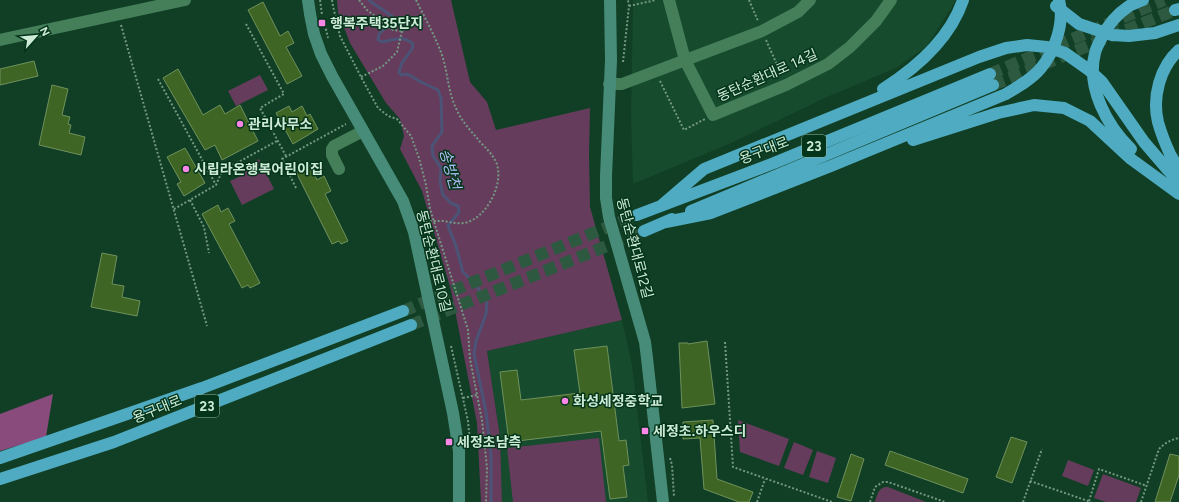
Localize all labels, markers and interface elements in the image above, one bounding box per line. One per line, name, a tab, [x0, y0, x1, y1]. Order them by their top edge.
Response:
place label: 행복주택35단지	[330, 15, 423, 32]
north arrow	[16, 16, 56, 56]
marker: 행복주택35단지	[317, 18, 327, 28]
text: N	[37, 25, 52, 38]
street label: 동탄순환대로 14길	[714, 46, 820, 105]
place label: 관리사무소	[248, 116, 313, 133]
marker: 관리사무소	[235, 119, 245, 129]
street label: 용구대로	[737, 133, 791, 168]
road number: 23	[802, 135, 826, 157]
water label: 송방천	[436, 147, 465, 193]
place label: 시립라온행복어린이집	[194, 161, 323, 178]
marker: 시립라온행복어린이집	[181, 164, 191, 174]
street label: 동탄순환대로12길	[613, 196, 656, 300]
street label: 동탄순환대로10길	[413, 208, 454, 314]
street label: 용구대로	[130, 392, 184, 427]
place label: 화성세정중학교	[573, 393, 663, 410]
road number: 23	[195, 395, 219, 417]
marker: 화성세정중학교	[560, 396, 570, 406]
place label: 세정초.하우스디	[653, 423, 747, 440]
marker: 세정초.하우스디	[640, 426, 650, 436]
place label: 세정초남측	[457, 434, 522, 451]
marker: 세정초남측	[444, 437, 454, 447]

